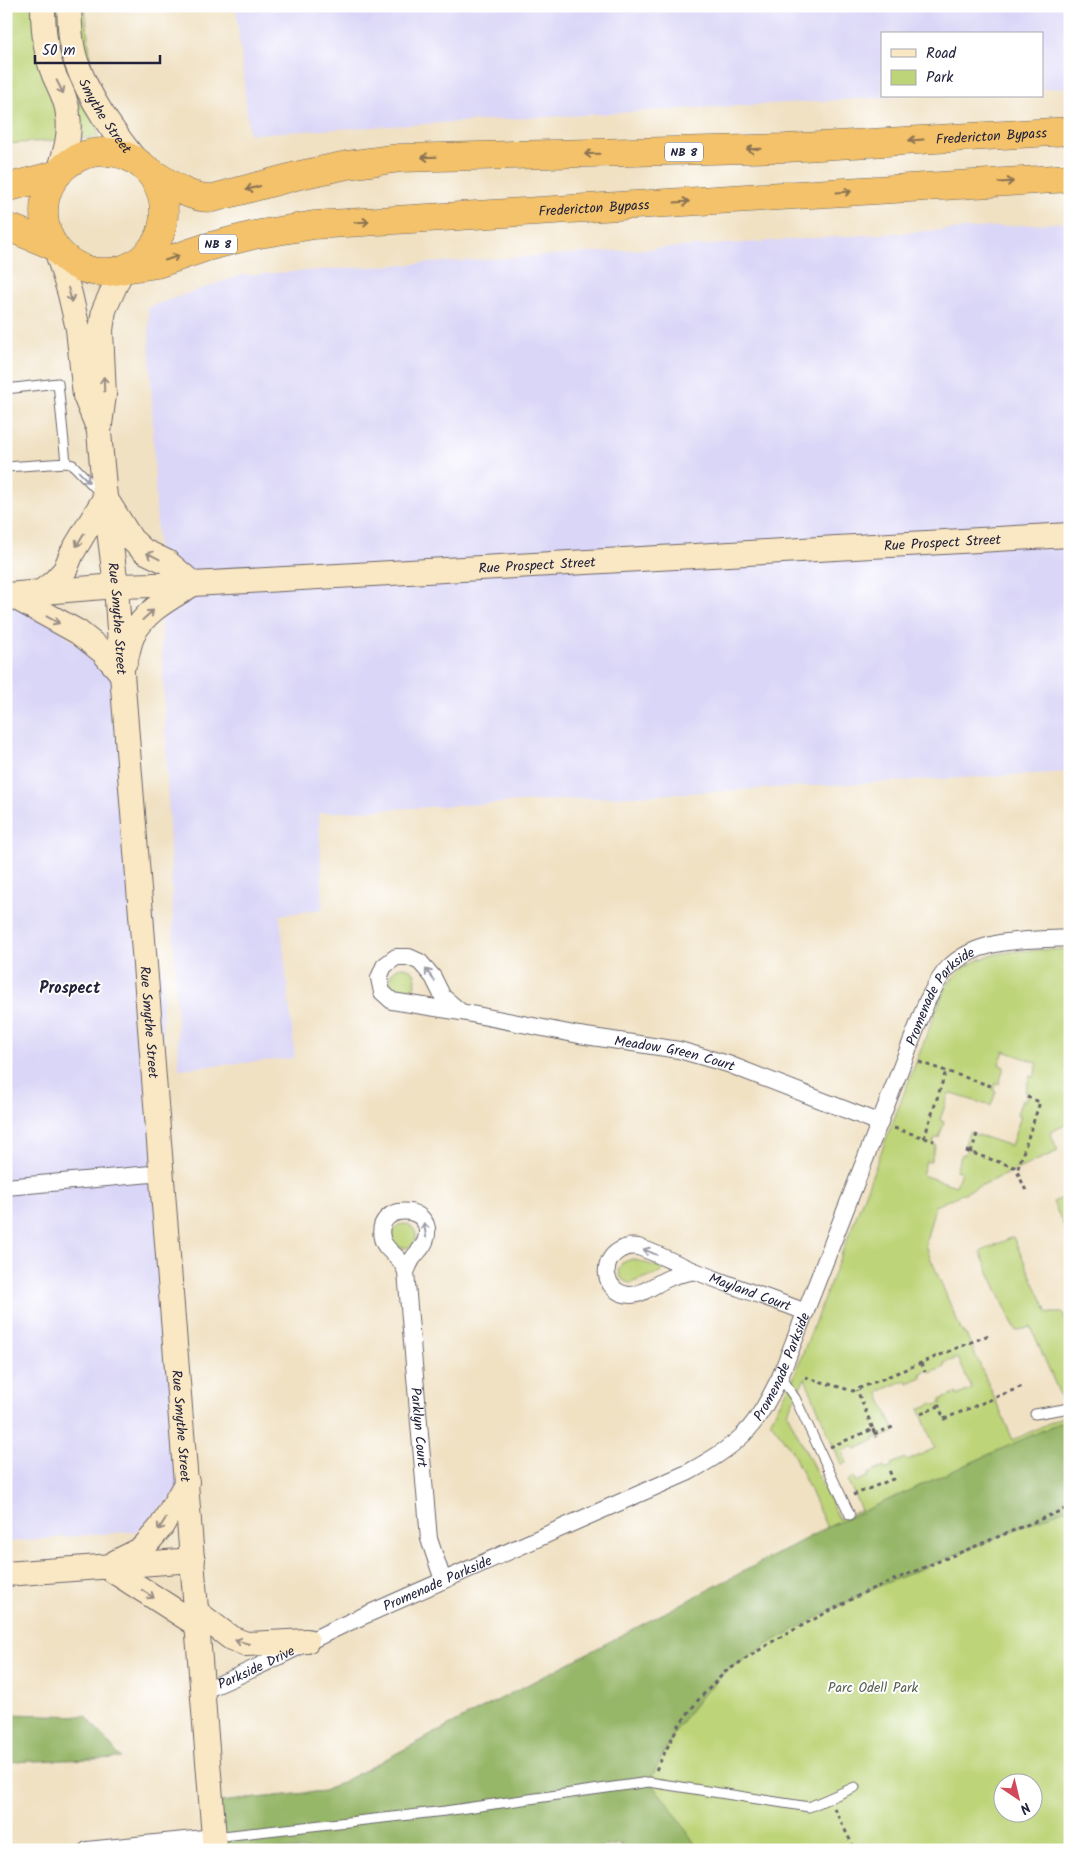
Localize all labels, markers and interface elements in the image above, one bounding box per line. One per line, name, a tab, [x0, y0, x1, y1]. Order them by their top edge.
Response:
scale bar	[35, 32, 160, 64]
legend	[881, 32, 1044, 98]
text: 50 m	[42, 39, 76, 63]
text: Road	[926, 42, 957, 66]
text: Park	[926, 66, 954, 90]
street label: Smythe Street	[72, 75, 137, 159]
one-way arrow	[56, 79, 65, 94]
street label: Fredericton Bypass	[935, 122, 1048, 151]
one-way arrow	[909, 136, 925, 145]
road number: NB 8	[665, 142, 703, 162]
one-way arrow	[746, 145, 762, 154]
one-way arrow	[584, 149, 600, 159]
one-way arrow	[421, 152, 437, 161]
one-way arrow	[998, 178, 1014, 187]
one-way arrow	[245, 183, 261, 193]
one-way arrow	[836, 188, 852, 197]
street label: Fredericton Bypass	[538, 194, 650, 223]
one-way arrow	[673, 198, 689, 207]
one-way arrow	[354, 218, 370, 227]
road number: NB 8	[199, 234, 237, 253]
one-way arrow	[164, 253, 180, 263]
one-way arrow	[66, 287, 76, 303]
one-way arrow	[99, 376, 108, 392]
one-way arrow	[78, 470, 90, 483]
street label: Rue Prospect Street	[883, 529, 1002, 557]
one-way arrow	[74, 532, 84, 546]
one-way arrow	[146, 550, 161, 560]
street label: Rue Prospect Street	[478, 551, 597, 580]
street label: Rue Smythe Street	[101, 561, 132, 676]
one-way arrow	[142, 609, 155, 621]
one-way arrow	[46, 615, 60, 625]
street label: Promenade Parkside	[901, 941, 979, 1049]
street label: Rue Smythe Street	[133, 965, 164, 1080]
one-way arrow	[425, 968, 435, 982]
district label: Prospect	[40, 976, 101, 1001]
street label: Meadow Green Court	[613, 1030, 738, 1078]
one-way arrow	[420, 1222, 430, 1238]
one-way arrow	[643, 1247, 658, 1257]
street label: Mayland Court	[705, 1268, 794, 1318]
street label: Promenade Parkside	[748, 1309, 816, 1426]
street label: Rue Smythe Street	[165, 1369, 196, 1484]
street label: Parklyn Court	[404, 1387, 433, 1469]
one-way arrow	[157, 1517, 167, 1531]
street label: Promenade Parkside	[380, 1550, 496, 1618]
one-way arrow	[141, 1588, 155, 1599]
one-way arrow	[234, 1636, 250, 1646]
street label: Parkside Drive	[214, 1640, 299, 1696]
park label: Parc Odell Park	[828, 1677, 919, 1699]
north arrow	[994, 1774, 1044, 1824]
text: N	[1015, 1796, 1035, 1819]

